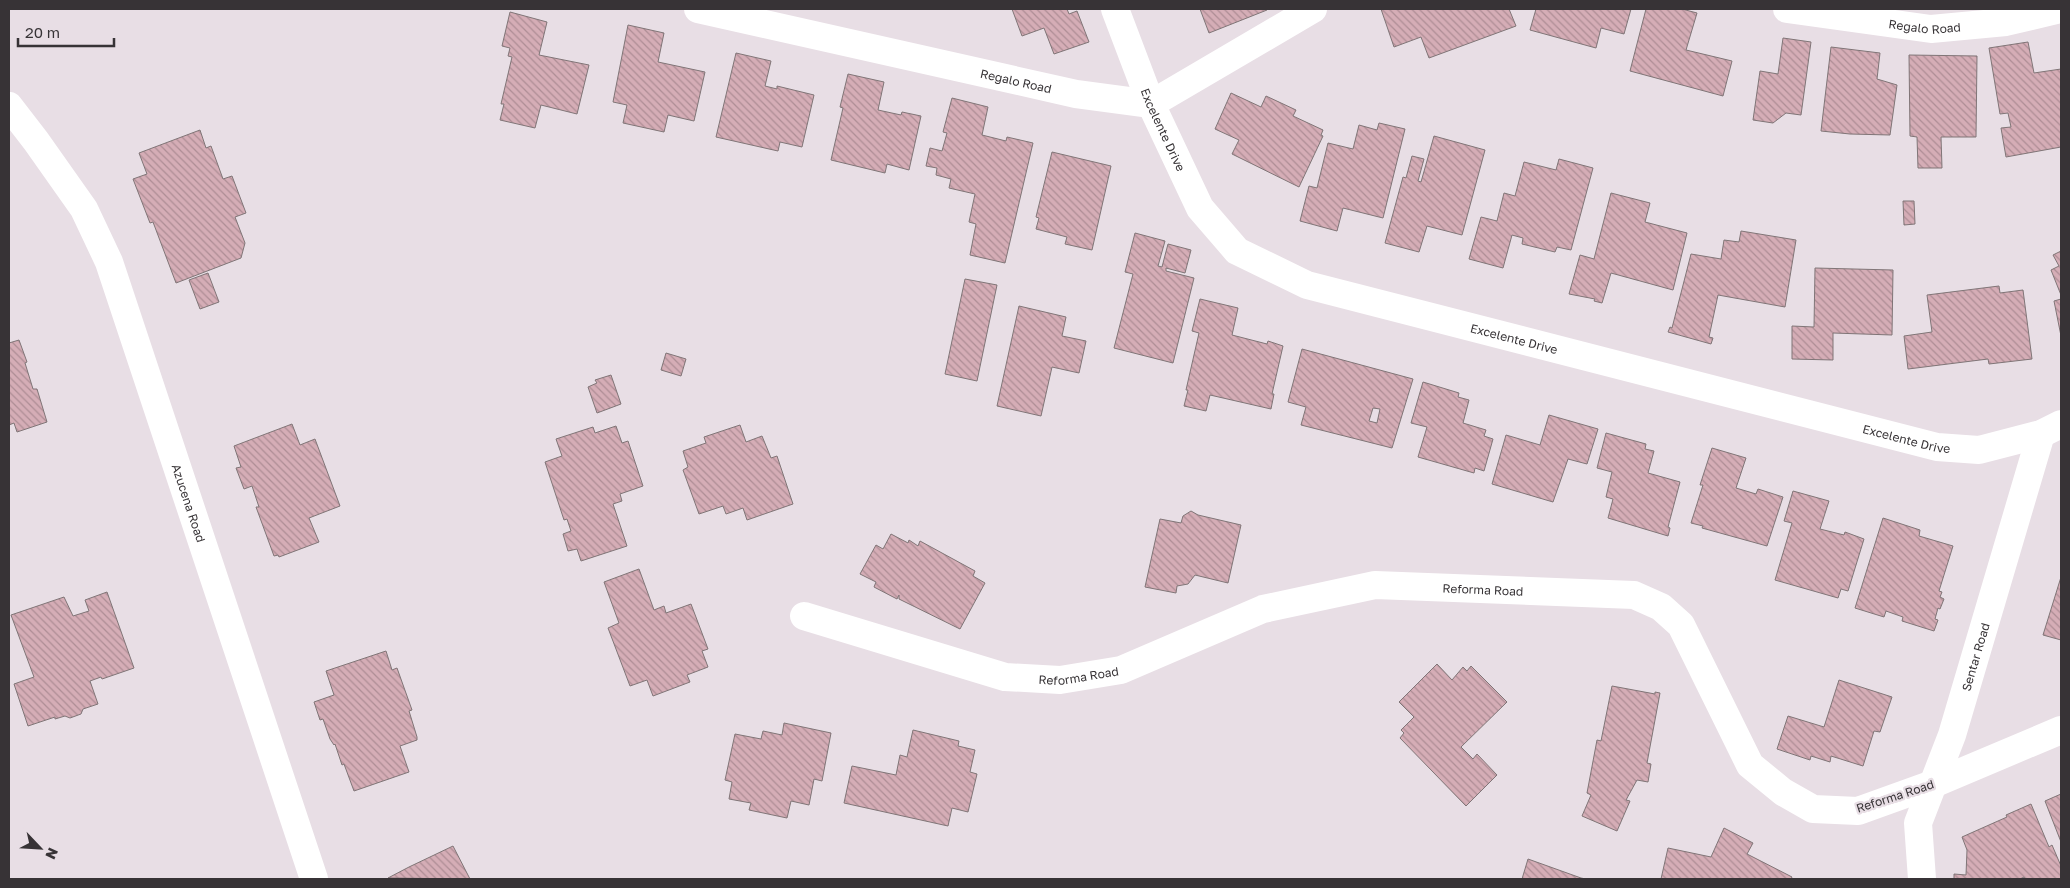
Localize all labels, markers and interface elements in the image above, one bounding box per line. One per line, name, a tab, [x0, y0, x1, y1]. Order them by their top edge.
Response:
scale bar	[18, 15, 114, 47]
street label: Regalo Road	[1888, 16, 1961, 36]
text: 20 m	[25, 23, 60, 41]
street label: Regalo Road	[979, 65, 1053, 96]
street label: Excelente Drive	[1138, 86, 1189, 174]
street label: Excelente Drive	[1469, 320, 1560, 357]
street label: Excelente Drive	[1861, 421, 1951, 455]
street label: Azucena Road	[169, 462, 209, 544]
street label: Reforma Road	[1442, 580, 1524, 598]
street label: Sentar Road	[1958, 621, 1992, 693]
street label: Reforma Road	[1038, 663, 1120, 688]
street label: Reforma Road	[1854, 776, 1936, 816]
north arrow	[15, 823, 65, 873]
text: N	[42, 845, 62, 862]

